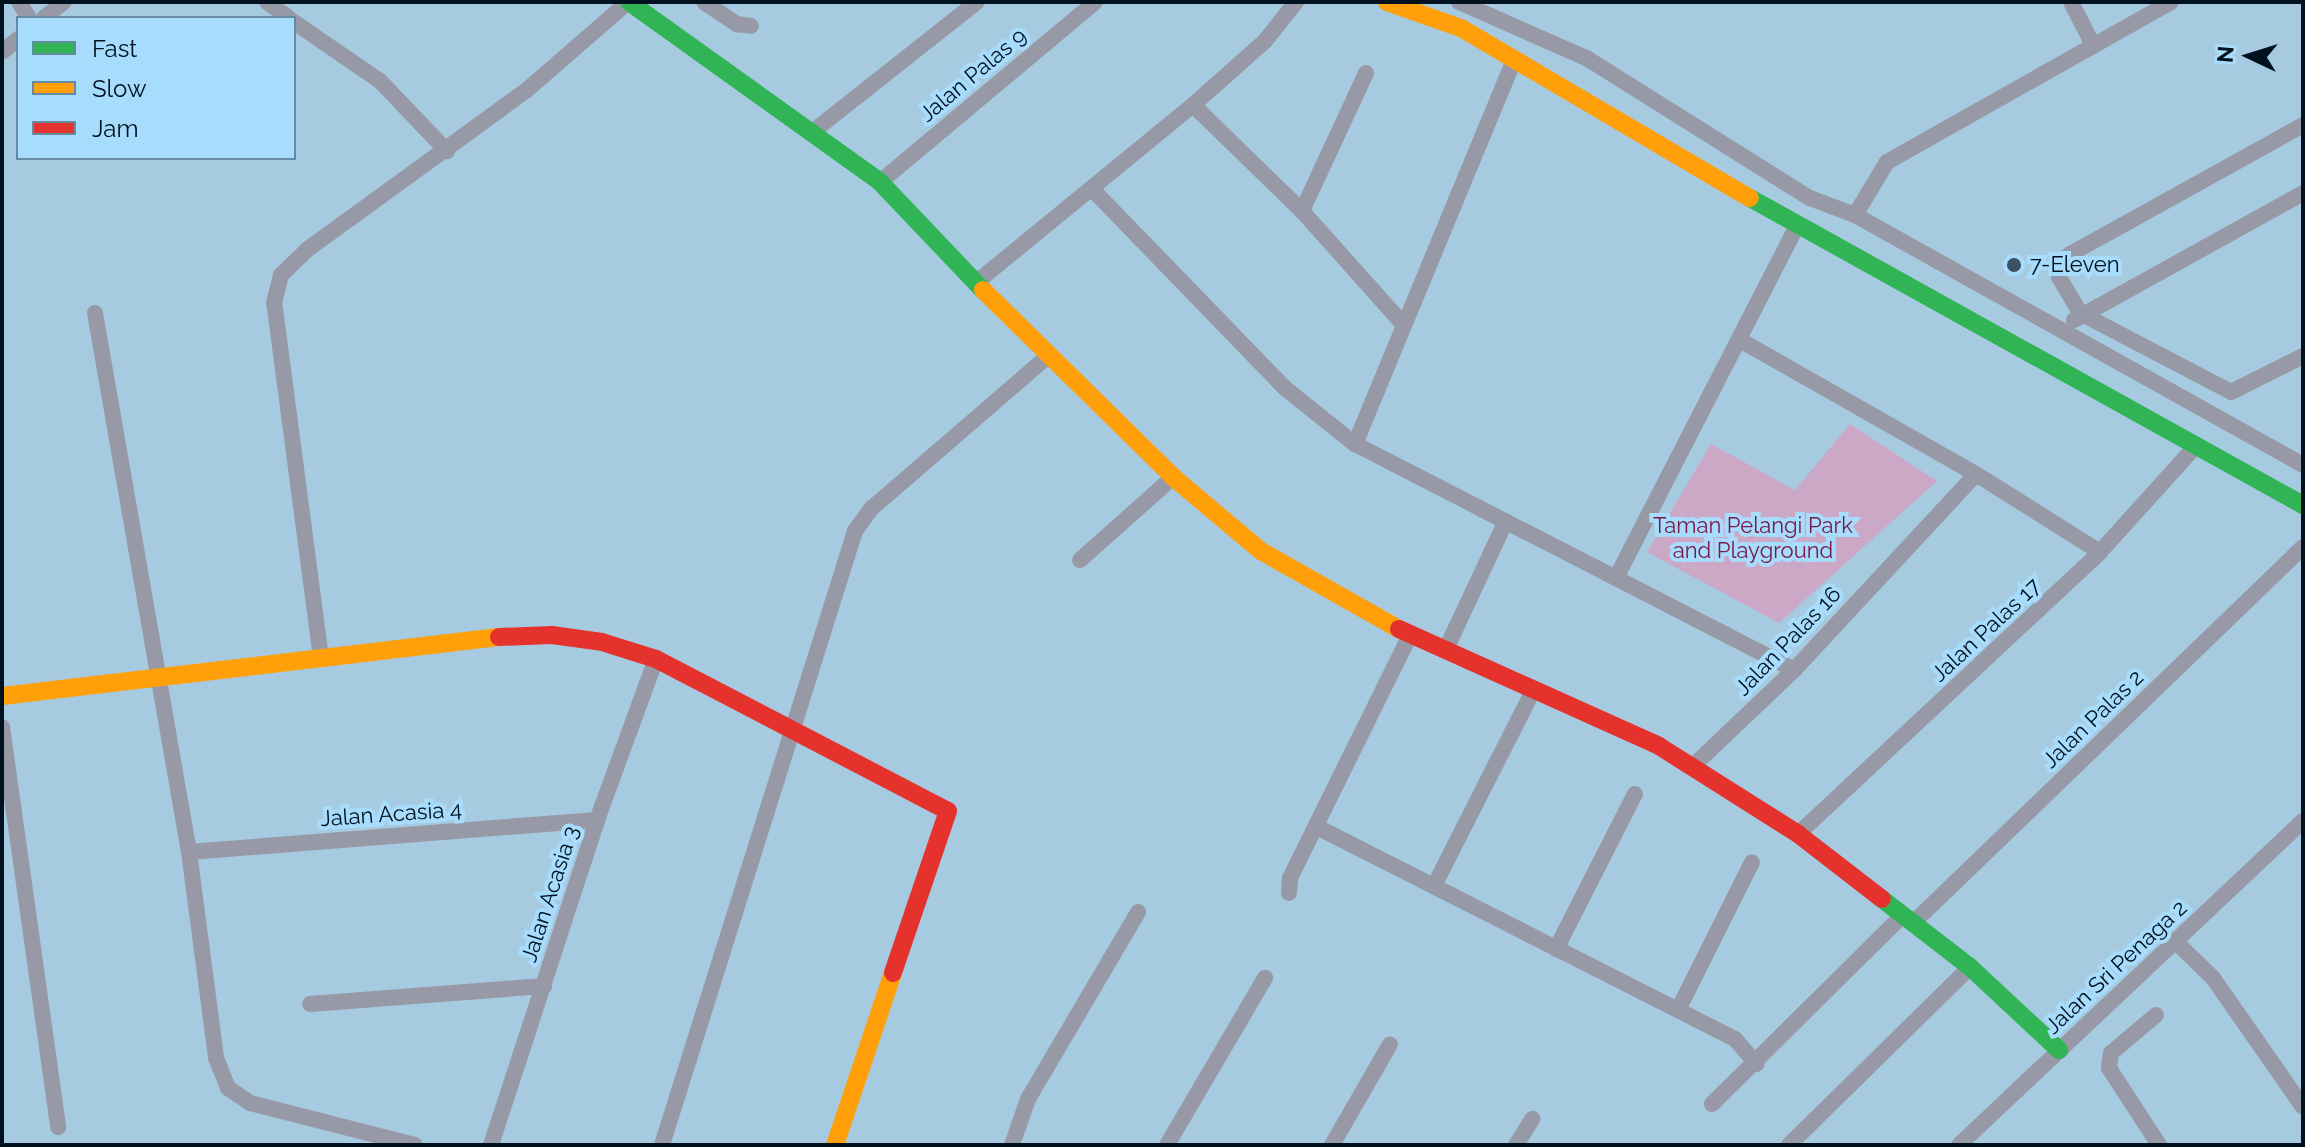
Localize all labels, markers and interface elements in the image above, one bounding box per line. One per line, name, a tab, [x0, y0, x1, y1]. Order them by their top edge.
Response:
legend	[16, 16, 296, 160]
north arrow	[2209, 16, 2289, 96]
street label: Jalan Palas 9	[914, 23, 1032, 127]
text: Fast	[92, 34, 137, 63]
text: N	[2212, 45, 2239, 64]
text: Slow	[92, 74, 146, 103]
text: Jam	[92, 114, 138, 143]
place label: 7-Eleven	[2030, 252, 2119, 278]
marker: 7-Eleven	[2005, 256, 2023, 274]
park label: Taman Pelangi Park and Playground	[1653, 512, 1853, 564]
street label: Jalan Palas 17	[1926, 573, 2046, 687]
street label: Jalan Palas 16	[1729, 581, 1847, 701]
street label: Jalan Palas 2	[2037, 664, 2149, 774]
street label: Jalan Acasia 4	[319, 796, 463, 832]
street label: Jalan Acasia 3	[515, 822, 585, 966]
street label: Jalan Sri Penaga 2	[2040, 895, 2192, 1039]

